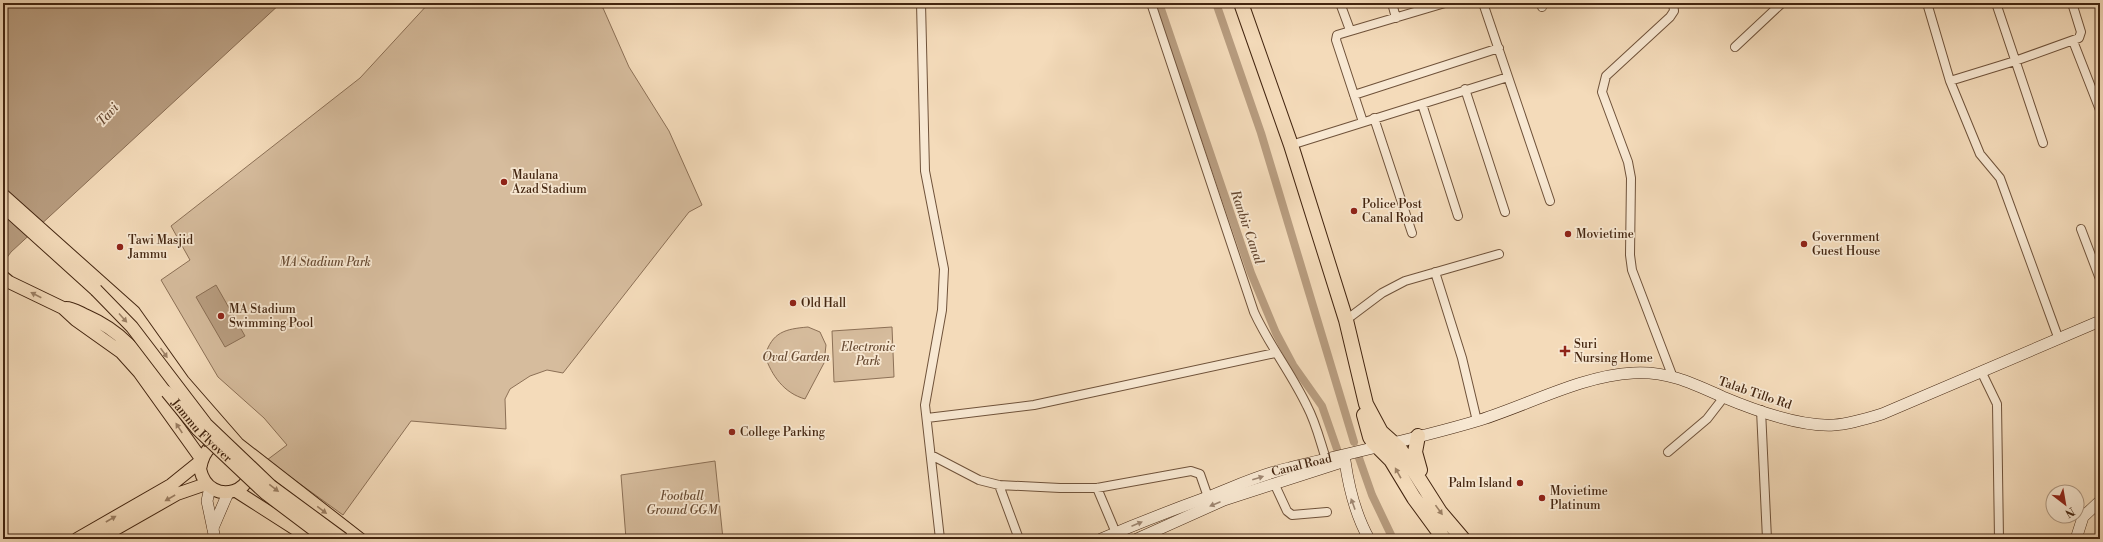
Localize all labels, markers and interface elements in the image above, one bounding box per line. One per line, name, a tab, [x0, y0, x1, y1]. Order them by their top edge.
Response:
water label: Tavi	[93, 99, 123, 129]
place label: Maulana Azad Stadium	[511, 168, 587, 197]
marker: Maulana Azad Stadium	[499, 177, 509, 187]
water label: Ranbir Canal	[1227, 187, 1267, 267]
place label: Police Post Canal Road	[1362, 197, 1424, 226]
marker: Police Post Canal Road	[1349, 206, 1359, 216]
place label: Movietime	[1576, 227, 1634, 242]
marker: Movietime	[1563, 229, 1573, 239]
place label: Government Guest House	[1812, 230, 1880, 259]
place label: Tawi Masjid Jammu	[127, 233, 193, 262]
marker: Government Guest House	[1799, 239, 1809, 249]
marker: Tawi Masjid Jammu	[115, 242, 125, 252]
park label: MA Stadium Park	[279, 255, 371, 270]
one-way arrow	[30, 291, 42, 298]
place label: Old Hall	[801, 296, 846, 311]
marker: Old Hall	[788, 298, 798, 308]
place label: MA Stadium Swimming Pool	[229, 302, 314, 331]
marker: MA Stadium Swimming Pool	[216, 311, 226, 321]
one-way arrow	[119, 312, 128, 323]
place label: Suri Nursing Home	[1574, 337, 1653, 366]
park label: Electronic Park	[840, 340, 895, 369]
marker: Suri Nursing Home	[1559, 345, 1571, 357]
one-way arrow	[160, 348, 168, 359]
park label: Oval Garden	[762, 350, 830, 365]
street label: Talab Tillo Rd	[1716, 374, 1794, 413]
street label: Jammu Flyover	[167, 395, 235, 466]
one-way arrow	[175, 423, 183, 433]
place label: College Parking	[740, 425, 826, 440]
marker: College Parking	[727, 427, 737, 437]
street label: Canal Road	[1270, 451, 1334, 480]
one-way arrow	[1395, 467, 1402, 479]
one-way arrow	[1253, 475, 1265, 481]
place label: Palm Island	[1448, 476, 1512, 491]
marker: Palm Island	[1515, 478, 1525, 488]
one-way arrow	[268, 484, 279, 492]
place label: Movietime Platinum	[1550, 484, 1608, 513]
north arrow	[2045, 484, 2085, 524]
park label: Football Ground GGM	[646, 489, 719, 518]
marker: Movietime Platinum	[1537, 493, 1547, 503]
one-way arrow	[164, 495, 176, 501]
one-way arrow	[1350, 497, 1356, 509]
one-way arrow	[1209, 501, 1220, 507]
text: N	[2062, 503, 2077, 520]
one-way arrow	[317, 505, 328, 514]
one-way arrow	[1435, 505, 1443, 516]
one-way arrow	[105, 516, 116, 523]
one-way arrow	[1131, 520, 1143, 526]

